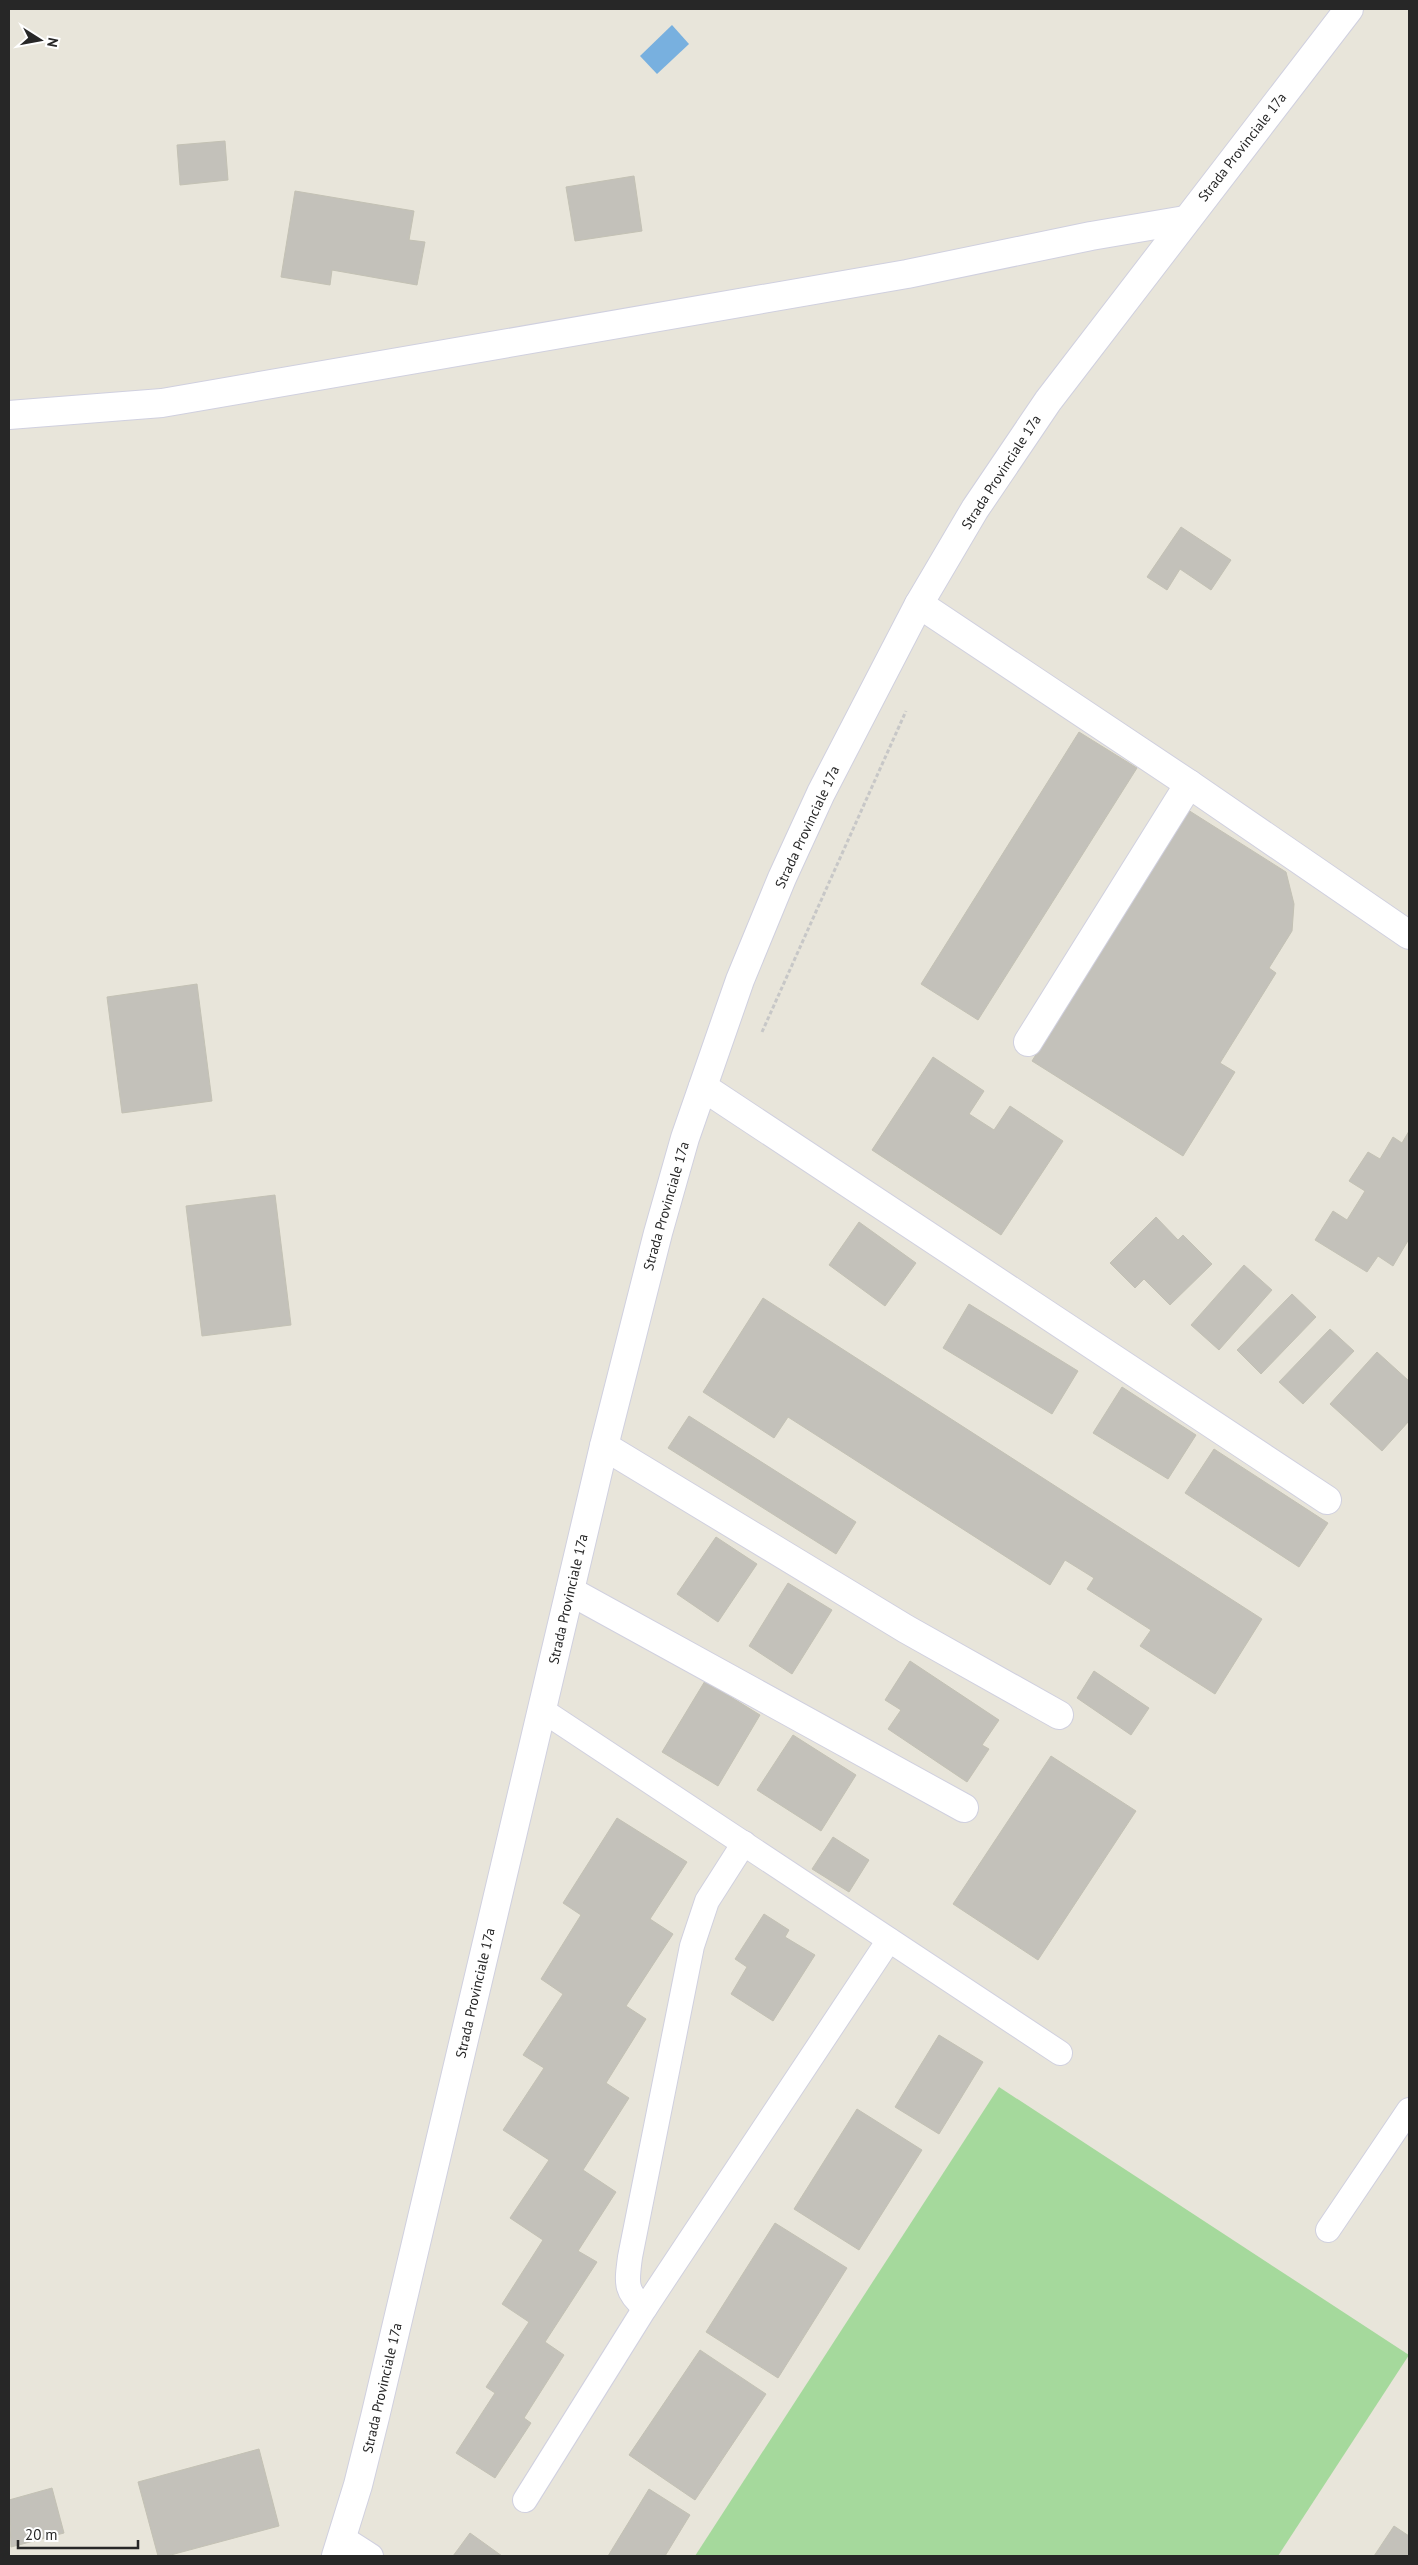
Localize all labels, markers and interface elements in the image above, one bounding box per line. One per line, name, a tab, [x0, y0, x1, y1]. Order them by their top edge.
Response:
north arrow	[15, 15, 65, 65]
text: N	[43, 36, 62, 49]
street label: Strada Provinciale 17a	[1194, 89, 1290, 205]
street label: Strada Provinciale 17a	[957, 411, 1045, 533]
street label: Strada Provinciale 17a	[771, 763, 843, 891]
street label: Strada Provinciale 17a	[639, 1139, 693, 1273]
street label: Strada Provinciale 17a	[544, 1532, 592, 1666]
street label: Strada Provinciale 17a	[451, 1926, 499, 2060]
street label: Strada Provinciale 17a	[358, 2321, 406, 2455]
scale bar	[18, 2518, 138, 2550]
text: 20 m	[25, 2525, 58, 2544]

